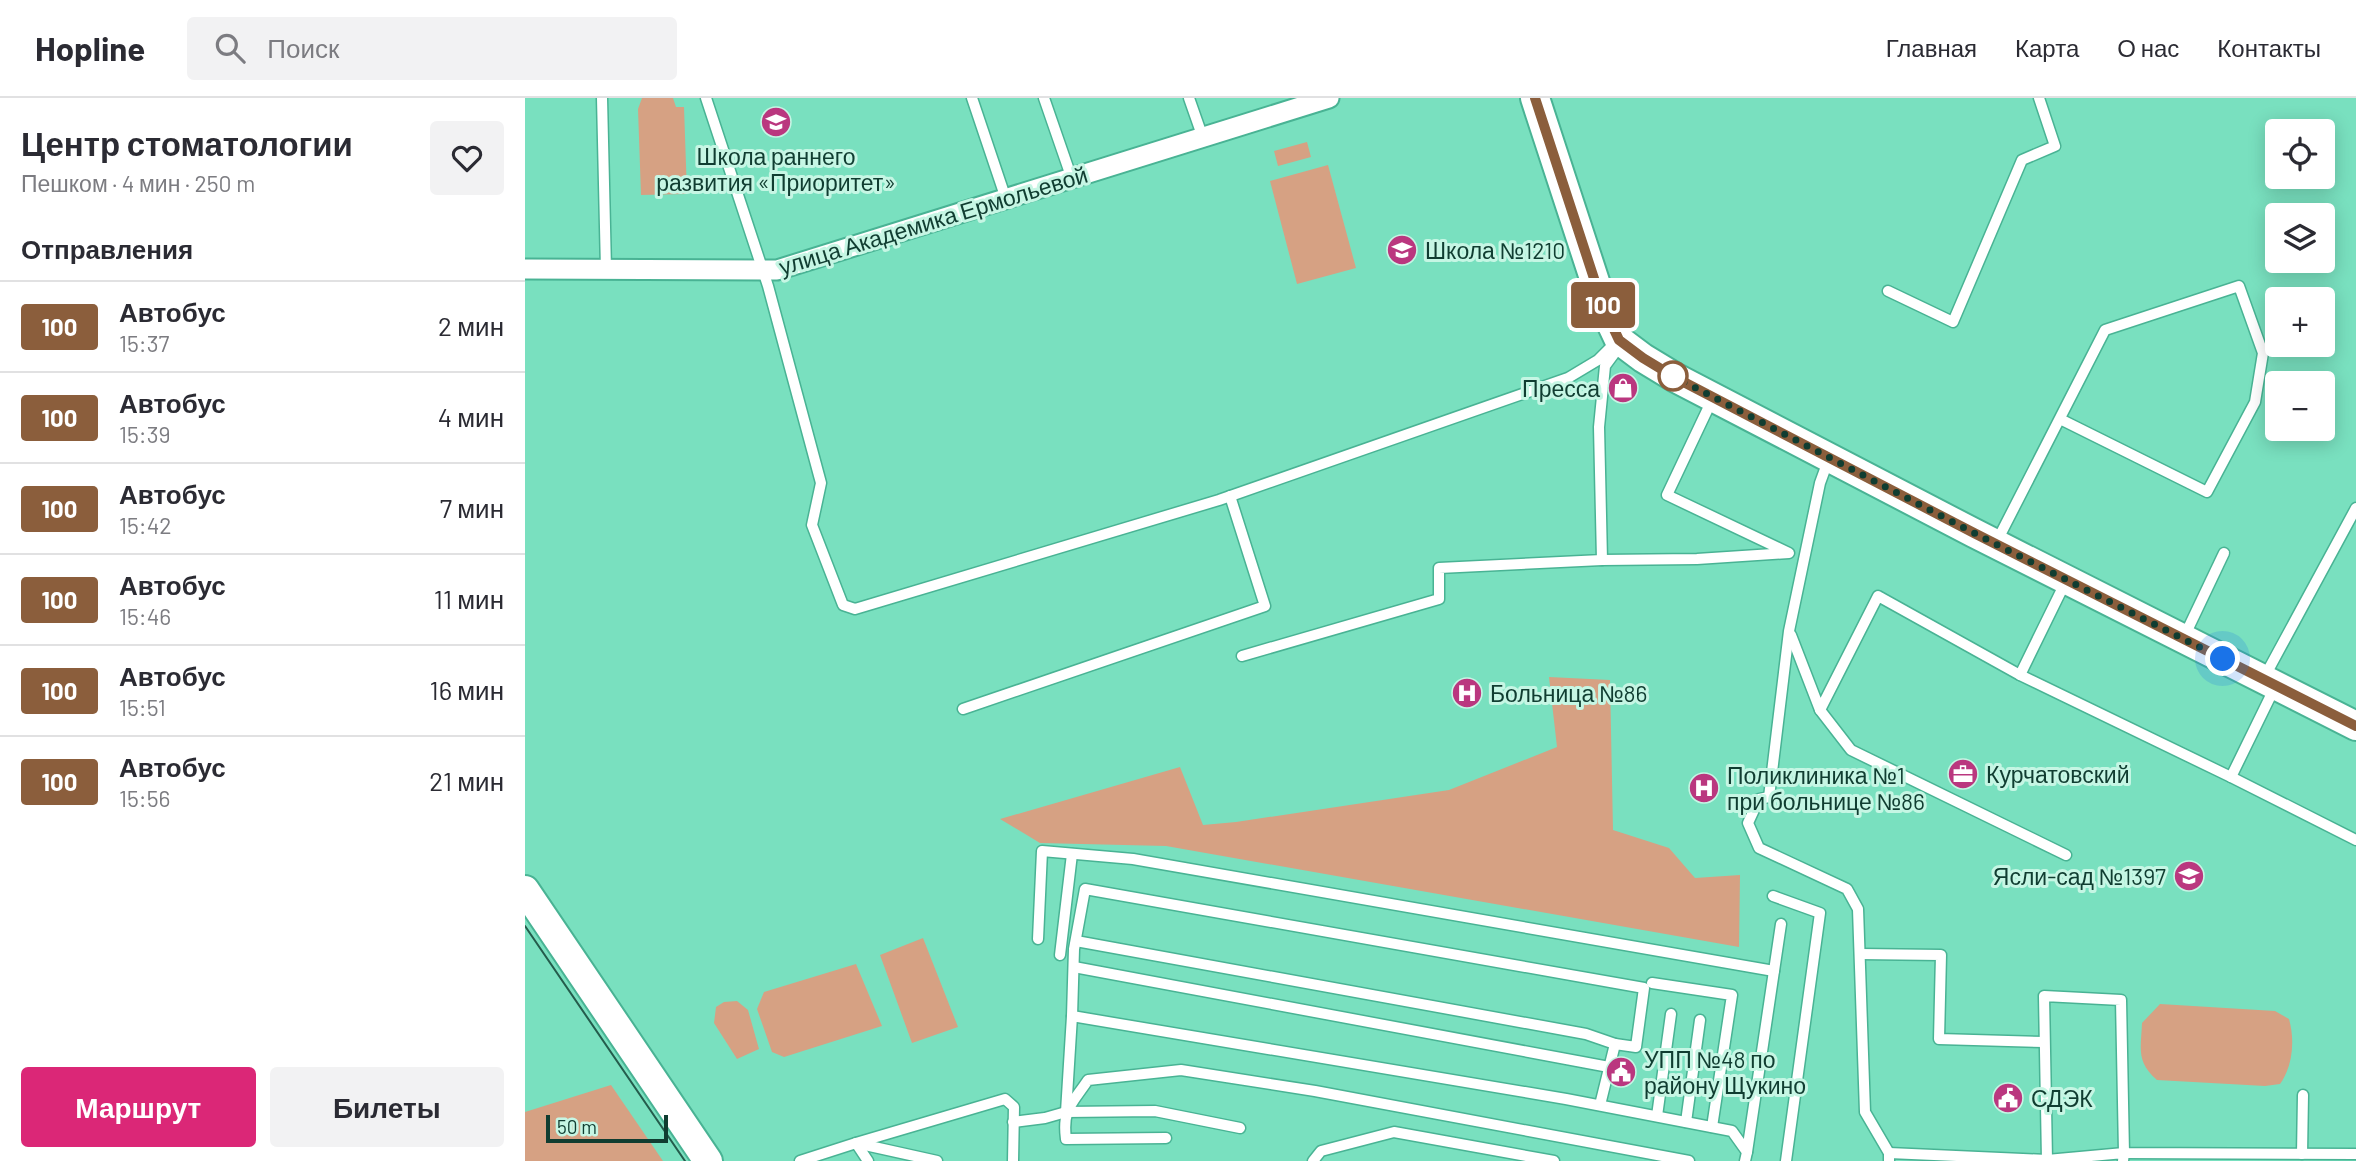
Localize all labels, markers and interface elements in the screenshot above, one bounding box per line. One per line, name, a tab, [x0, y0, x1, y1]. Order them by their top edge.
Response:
search box	[187, 17, 677, 80]
text: Hopline	[35, 28, 145, 68]
icon: search	[211, 29, 249, 67]
text: Поиск	[267, 32, 339, 63]
text: Главная	[1886, 33, 1977, 62]
text: Карта	[2015, 33, 2079, 62]
text: О нас	[2117, 33, 2179, 62]
text: Контакты	[2217, 33, 2321, 62]
school or university icon: Школа раннего развития «Приоритет»	[759, 105, 793, 139]
map controls	[2265, 119, 2335, 441]
button: locate	[2265, 119, 2335, 189]
button: heart	[430, 121, 504, 195]
text: Центр стоматологии	[21, 123, 353, 163]
place label: Школа раннего развития «Приоритет»	[656, 142, 896, 196]
street label: улица Академика Ермольевой	[775, 160, 1091, 280]
text: Пешком · 4 мин · 250 m	[21, 169, 255, 197]
button: layers	[2265, 203, 2335, 273]
text: Отправления	[21, 233, 193, 264]
school or university icon: Школа №1210	[1385, 233, 1419, 267]
place label: Школа №1210	[1425, 236, 1565, 264]
line badge: 100	[1563, 282, 1643, 328]
button: +	[2265, 287, 2335, 357]
text: 100	[1585, 290, 1621, 319]
text: Автобус	[119, 296, 226, 327]
text: 2 мин	[438, 310, 504, 341]
text: 100	[42, 312, 77, 341]
text: 15:37	[119, 329, 169, 357]
unlabelled marker	[1658, 361, 1688, 391]
shop icon: Пресса	[1606, 371, 1640, 405]
button: −	[2265, 371, 2335, 441]
place label: Пресса	[1522, 374, 1600, 402]
text: Автобус	[119, 387, 226, 418]
text: 4 мин	[438, 401, 504, 432]
text: 100	[42, 403, 77, 432]
text: 15:39	[119, 420, 171, 448]
text: Автобус	[119, 478, 226, 509]
text: 7 мин	[440, 492, 504, 523]
text: 100	[42, 494, 77, 523]
text: 15:42	[119, 511, 172, 539]
text: Автобус	[119, 569, 226, 600]
text: 11 мин	[434, 583, 504, 614]
text: 100	[42, 585, 77, 614]
text: 15:46	[119, 602, 171, 630]
your location	[2205, 641, 2240, 676]
text: Автобус	[119, 660, 226, 691]
text: 16 мин	[430, 674, 504, 705]
text: 100	[42, 676, 77, 705]
hospital icon: Больница №86	[1450, 676, 1484, 710]
place label: Больница №86	[1490, 679, 1647, 707]
text: 15:51	[119, 693, 166, 721]
text: Автобус	[119, 751, 226, 782]
office icon: Курчатовский	[1946, 757, 1980, 791]
place label: Курчатовский	[1986, 760, 2129, 788]
place label: Поликлиника №1 при больнице №86	[1727, 761, 1925, 815]
text: 21 мин	[429, 765, 504, 796]
text: 100	[42, 767, 77, 796]
hospital icon: Поликлиника №1 при больнице №86	[1687, 771, 1721, 805]
text: 15:56	[119, 784, 170, 812]
school or university icon: Ясли-сад №1397	[2172, 859, 2206, 893]
place label: Ясли-сад №1397	[1993, 862, 2166, 890]
place label: УПП №48 по району Щукино	[1644, 1045, 1806, 1099]
public building icon: УПП №48 по району Щукино	[1604, 1055, 1638, 1089]
button: Маршрут	[21, 1067, 256, 1147]
button: Билеты	[270, 1067, 504, 1147]
public building icon: СДЭК	[1991, 1081, 2025, 1115]
place label: СДЭК	[2031, 1084, 2093, 1112]
scale bar	[546, 1112, 669, 1144]
text: 50 m	[557, 1115, 597, 1138]

